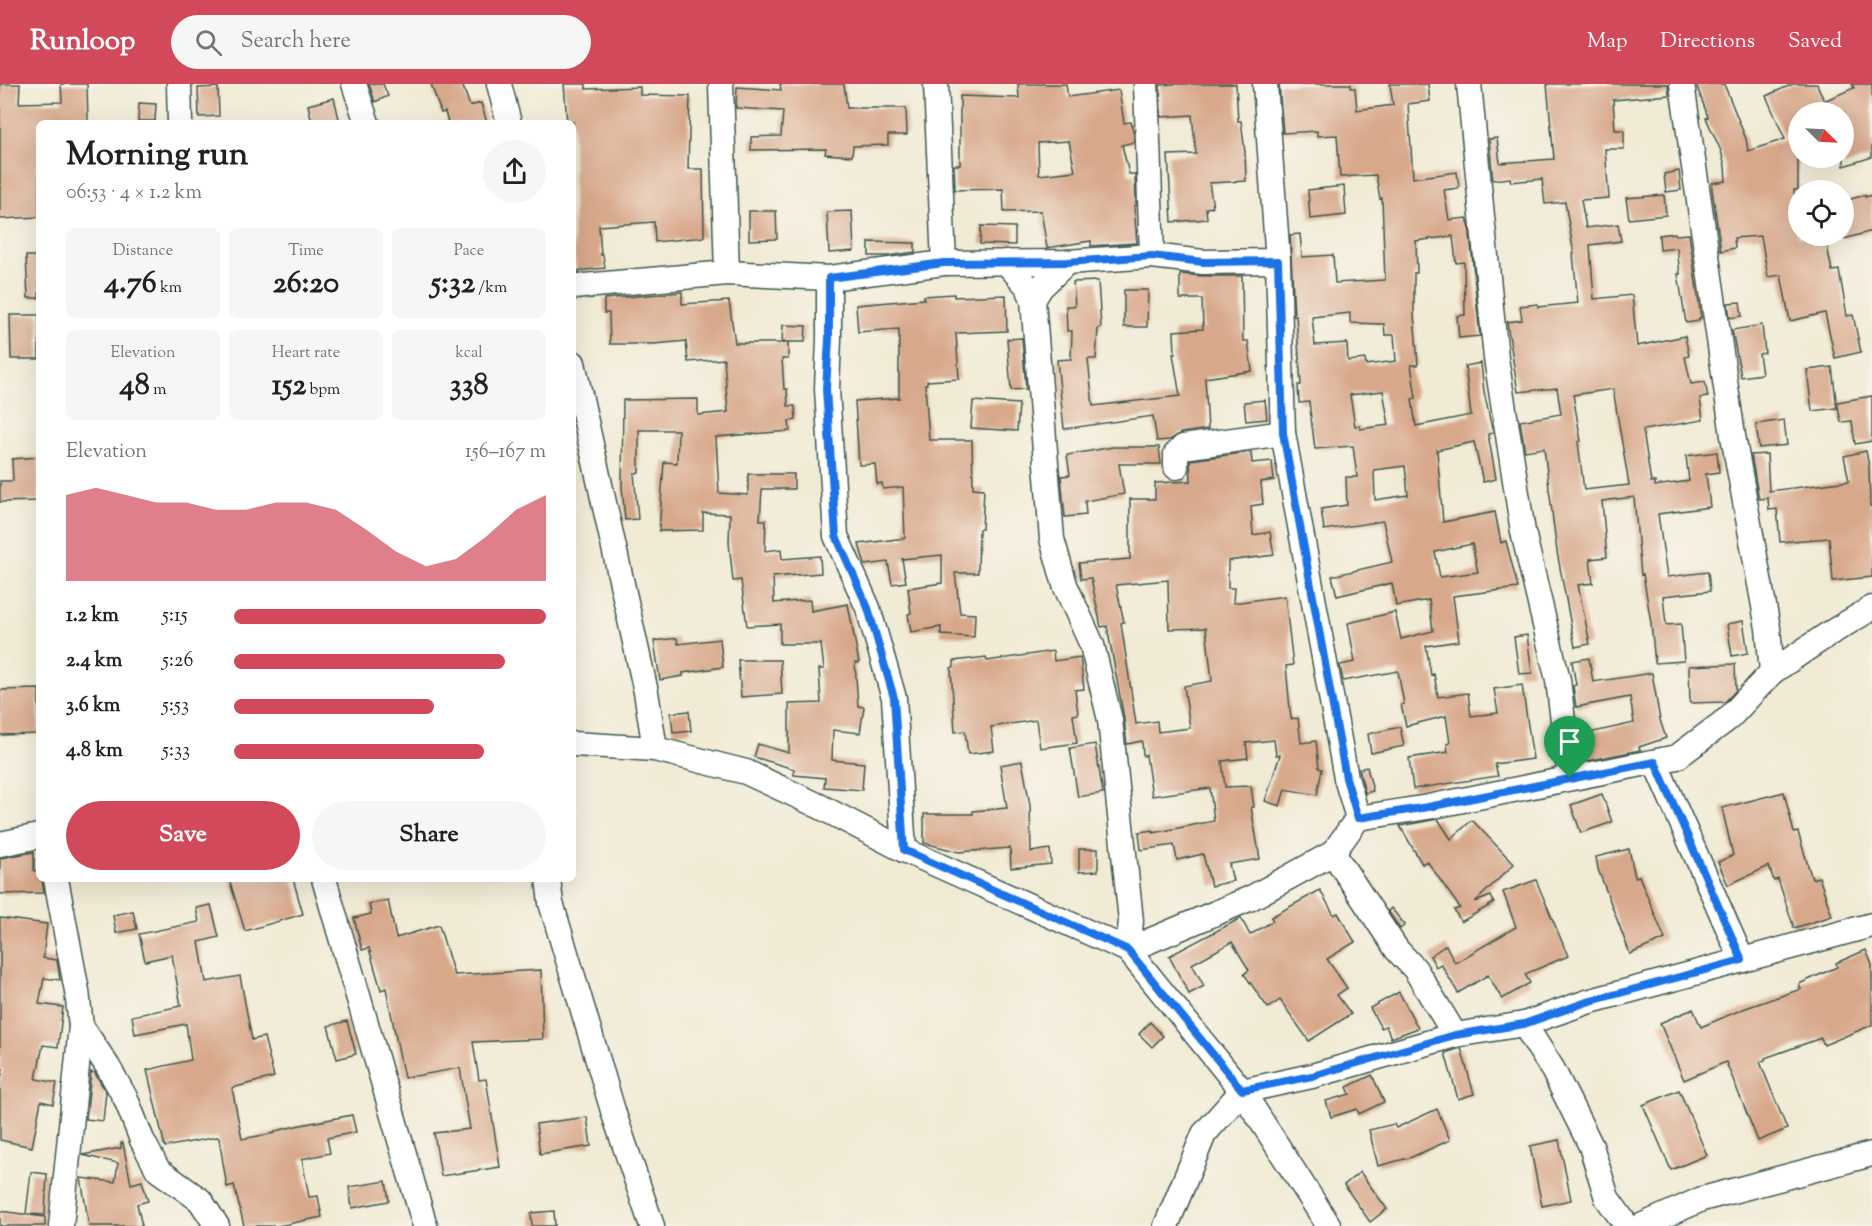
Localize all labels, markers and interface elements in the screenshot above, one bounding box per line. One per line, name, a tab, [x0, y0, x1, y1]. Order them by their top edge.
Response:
search box	[171, 15, 591, 69]
text: Runloop	[30, 22, 135, 62]
icon: search	[192, 26, 225, 59]
text: Search here	[240, 26, 351, 58]
text: Map	[1587, 27, 1627, 57]
text: Directions	[1660, 27, 1755, 57]
text: Saved	[1788, 27, 1842, 57]
north arrow	[1788, 102, 1854, 168]
map controls	[1788, 102, 1854, 246]
text: Morning run	[66, 132, 248, 180]
button: share	[483, 140, 546, 203]
text: 06:53 · 4 × 1.2 km	[66, 179, 202, 208]
button: locate	[1788, 180, 1854, 246]
text: Distance	[113, 240, 173, 263]
text: Time	[288, 240, 324, 263]
text: Pace	[454, 240, 484, 263]
text: 4.76	[104, 263, 157, 306]
text: 26:20	[273, 263, 339, 306]
text: 5:32	[431, 263, 475, 306]
text: km	[157, 277, 182, 300]
text: /km	[475, 277, 507, 300]
text: Elevation	[111, 342, 175, 365]
text: Heart rate	[272, 342, 340, 365]
text: kcal	[455, 342, 483, 365]
text: 48	[120, 365, 150, 408]
text: 152	[272, 365, 306, 408]
text: 338	[449, 365, 489, 408]
text: m	[150, 379, 166, 402]
text: bpm	[306, 379, 340, 402]
text: Elevation	[66, 438, 147, 467]
text: 156–167 m	[465, 438, 546, 467]
text: 1.2 km	[66, 602, 119, 631]
text: 5:15	[162, 602, 188, 631]
text: 2.4 km	[66, 647, 122, 676]
text: 5:26	[162, 647, 193, 676]
text: 3.6 km	[66, 692, 120, 721]
text: 5:53	[162, 692, 189, 721]
pin	[1544, 716, 1595, 778]
icon: arrive	[1553, 725, 1586, 758]
text: 4.8 km	[66, 737, 123, 766]
text: 5:33	[162, 737, 190, 766]
button: Save	[66, 801, 300, 870]
button: Share	[312, 801, 546, 870]

